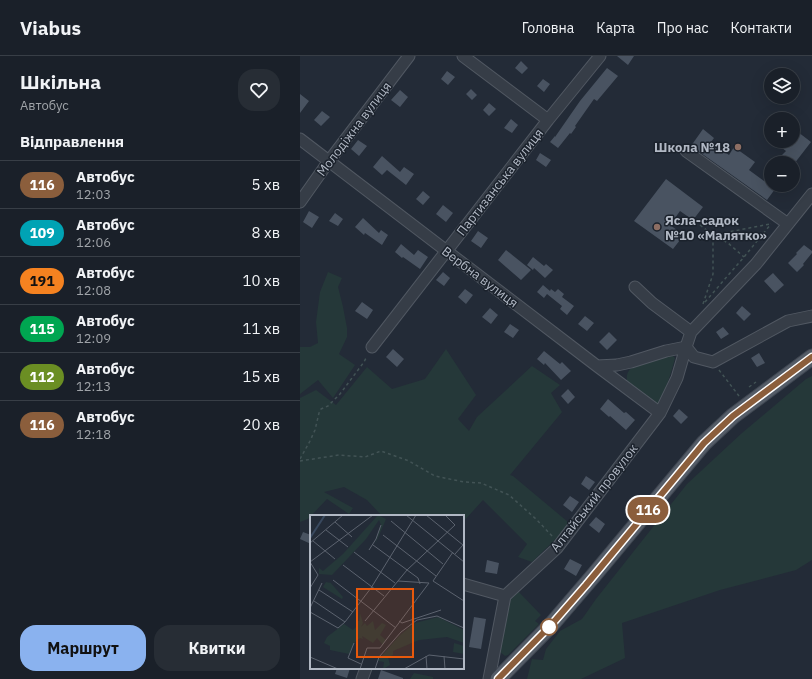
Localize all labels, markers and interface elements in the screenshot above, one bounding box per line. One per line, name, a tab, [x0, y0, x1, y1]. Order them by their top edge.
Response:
text: Viabus	[20, 16, 81, 40]
text: Головна	[522, 19, 574, 37]
text: Карта	[596, 19, 635, 37]
text: Про нас	[657, 19, 709, 37]
text: Контакти	[731, 19, 792, 37]
map controls	[764, 68, 800, 192]
button: layers	[764, 68, 800, 104]
button: heart	[238, 69, 280, 111]
text: Шкільна	[20, 70, 101, 94]
street label: Молодіжна вулиця	[313, 78, 395, 180]
text: Автобус	[20, 97, 69, 114]
button: +	[764, 112, 800, 148]
street label: Партизанська вулиця	[453, 125, 547, 239]
text: Відправлення	[20, 132, 124, 151]
place label: Школа №18	[654, 139, 730, 156]
marker: Школа №18	[733, 142, 743, 152]
button: −	[764, 156, 800, 192]
text: Автобус	[76, 167, 135, 186]
text: 5 хв	[251, 175, 280, 194]
text: 116	[29, 176, 55, 194]
text: 12:03	[76, 186, 111, 203]
place label: Ясла-садок №10 «Малятко»	[665, 212, 767, 244]
text: Автобус	[76, 215, 135, 234]
marker: Ясла-садок №10 «Малятко»	[652, 222, 662, 232]
text: 8 хв	[251, 223, 280, 242]
text: 109	[29, 224, 55, 242]
text: 12:06	[76, 234, 111, 251]
street label: Вербна вулиця	[438, 243, 522, 311]
text: Автобус	[76, 263, 135, 282]
text: 10 хв	[242, 271, 280, 290]
text: 191	[29, 272, 55, 290]
text: 12:08	[76, 282, 111, 299]
text: Автобус	[76, 311, 135, 330]
text: 11 хв	[242, 319, 280, 338]
text: 115	[29, 320, 55, 338]
text: 12:09	[76, 330, 111, 347]
text: Автобус	[76, 359, 135, 378]
text: 15 хв	[242, 367, 280, 386]
text: 112	[29, 368, 55, 386]
text: 12:13	[76, 378, 111, 395]
text: Автобус	[76, 407, 135, 426]
text: 20 хв	[242, 415, 280, 434]
text: 116	[29, 416, 55, 434]
text: 12:18	[76, 426, 111, 443]
street label: Алтайський провулок	[546, 440, 642, 556]
line badge: 116	[625, 497, 671, 523]
text: 116	[635, 501, 661, 519]
inset map	[310, 515, 464, 669]
unlabelled marker	[540, 618, 558, 636]
button: Маршрут	[20, 625, 146, 671]
button: Квитки	[154, 625, 280, 671]

